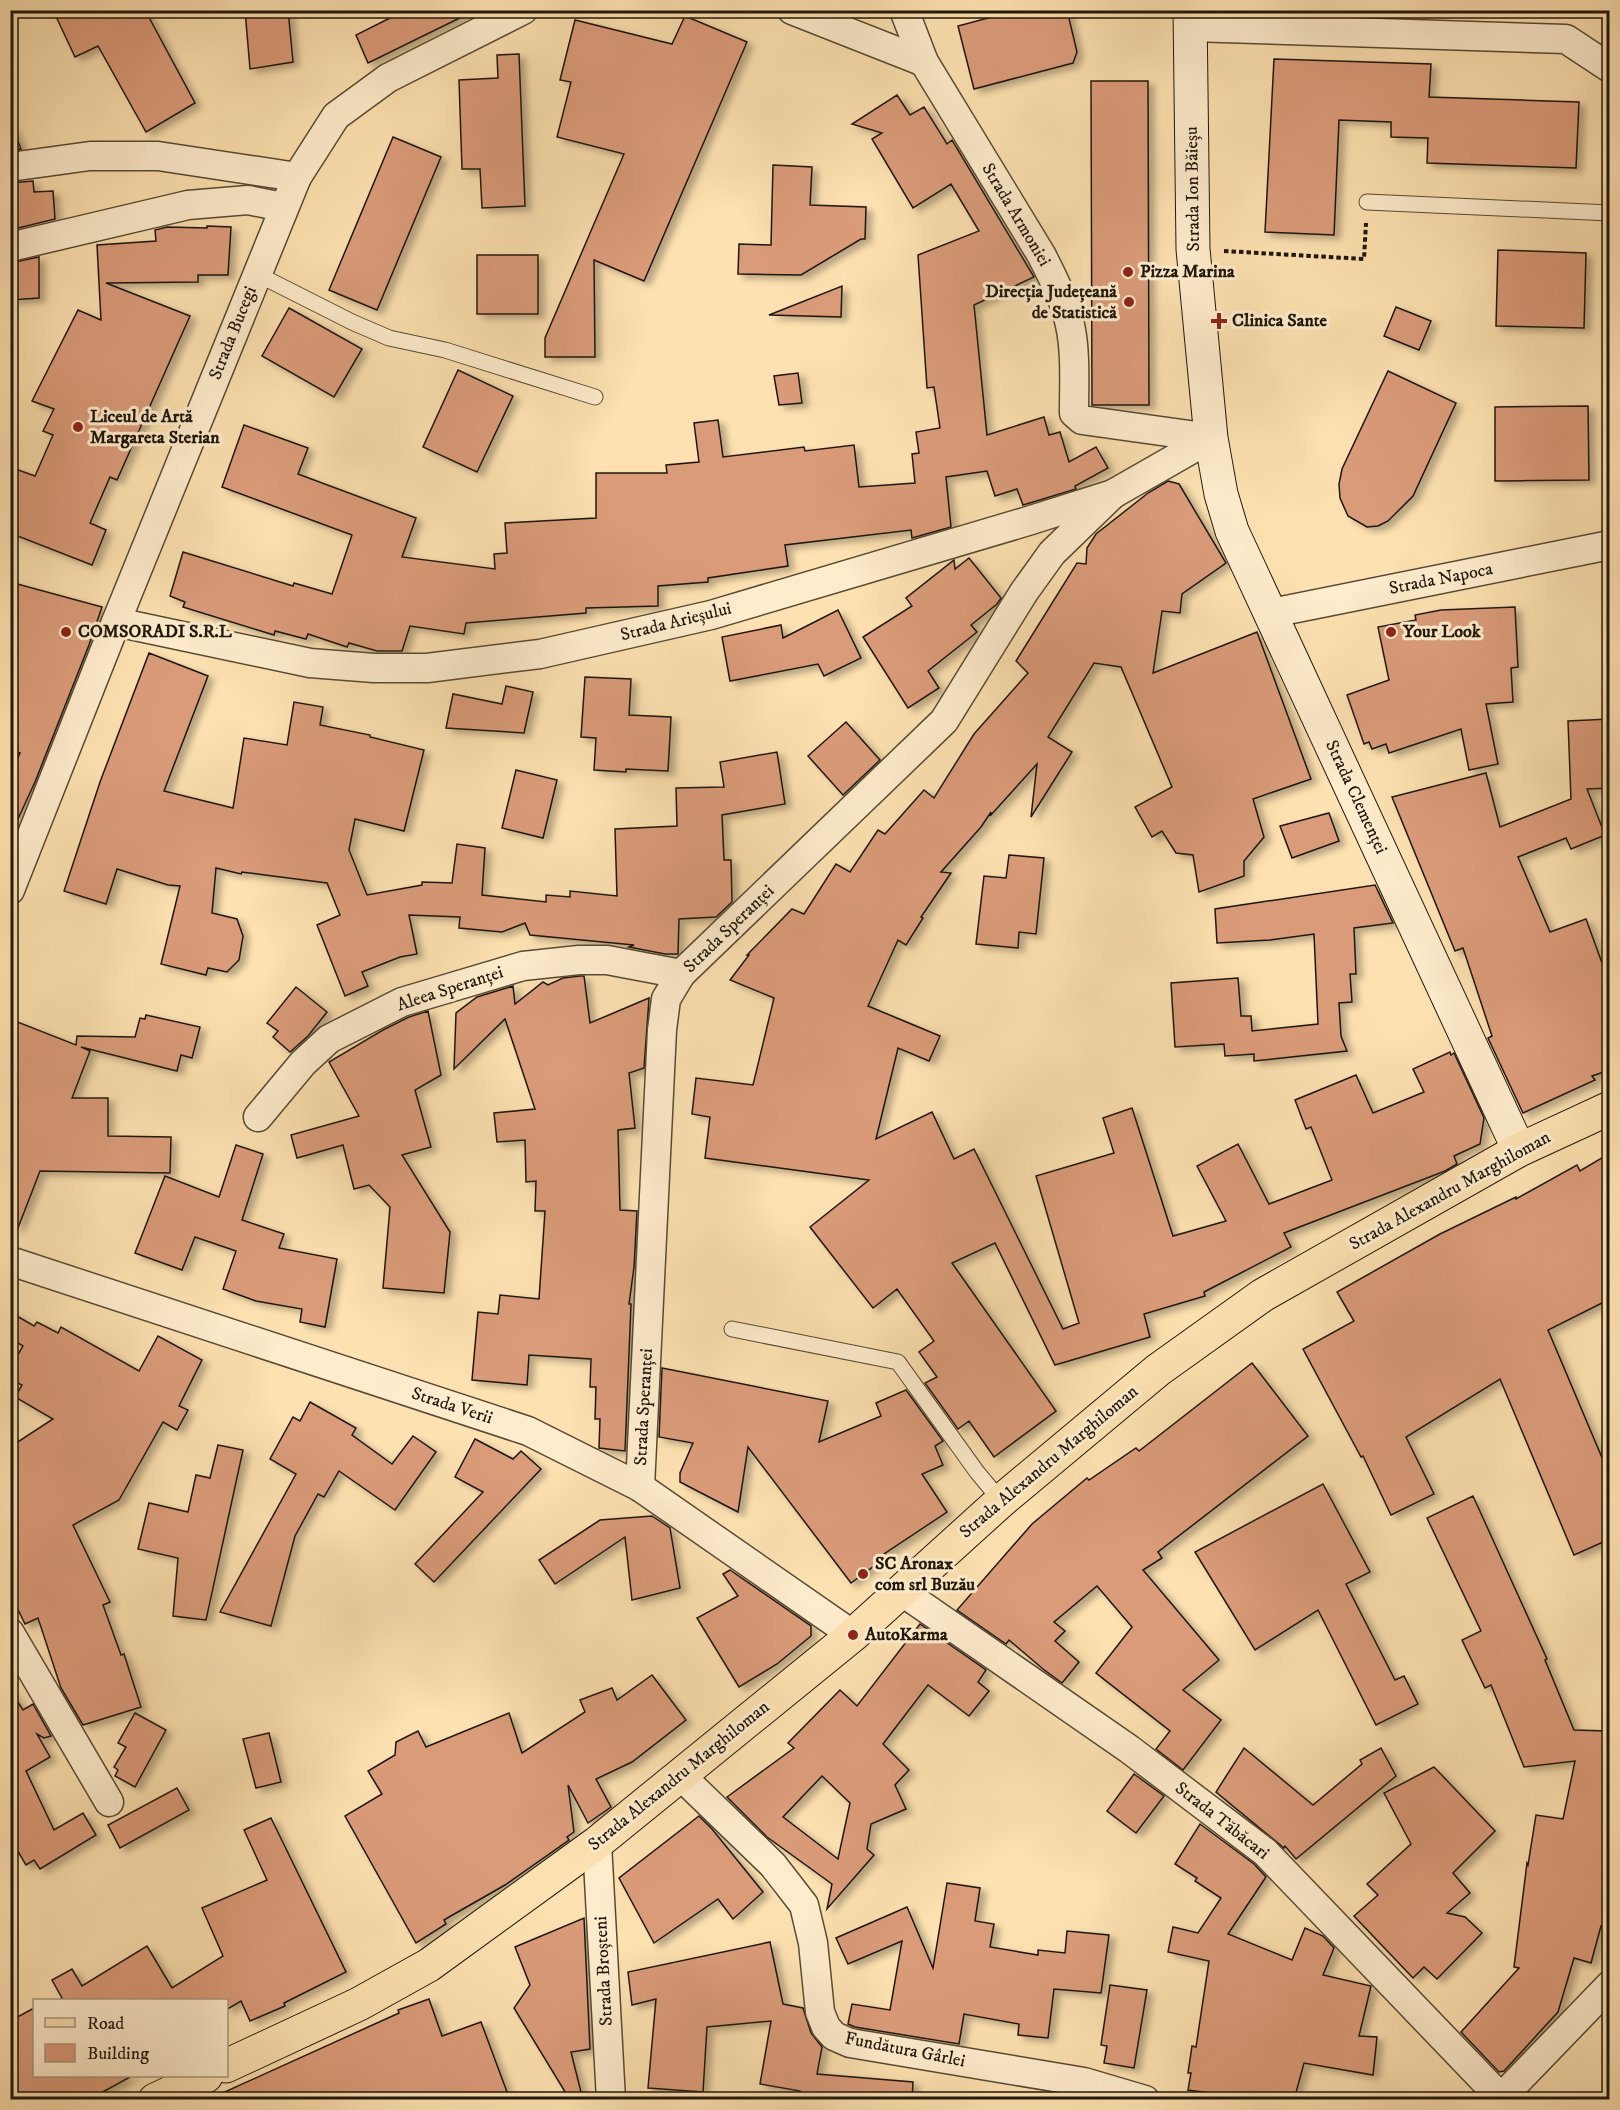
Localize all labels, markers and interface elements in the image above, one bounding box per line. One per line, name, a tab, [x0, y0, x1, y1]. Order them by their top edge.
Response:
street label: Strada Ion Băieșu	[1181, 126, 1205, 252]
street label: Strada Armoniei	[977, 159, 1055, 271]
place label: Pizza Marina	[1140, 261, 1235, 283]
marker: Pizza Marina	[1121, 265, 1135, 279]
place label: Direcția Județeană de Statistică	[985, 281, 1117, 324]
street label: Strada Bucegi	[204, 283, 262, 383]
marker: Direcția Județeană de Statistică	[1122, 295, 1136, 309]
place label: Clinica Sante	[1232, 310, 1327, 332]
marker: Clinica Sante	[1210, 312, 1228, 330]
place label: Liceul de Artă Margareta Sterian	[90, 406, 220, 449]
marker: Liceul de Artă Margareta Sterian	[71, 420, 85, 434]
street label: Strada Napoca	[1387, 558, 1495, 600]
street label: Strada Arieșului	[618, 598, 734, 646]
place label: COMSORADI S.R.L	[78, 621, 233, 643]
place label: Your Look	[1402, 621, 1482, 643]
marker: COMSORADI S.R.L	[59, 625, 73, 639]
marker: Your Look	[1384, 625, 1398, 639]
street label: Strada Clemenței	[1320, 737, 1392, 857]
street label: Strada Speranței	[679, 880, 779, 978]
street label: Aleea Speranței	[394, 961, 506, 1017]
street label: Strada Alexandru Marghiloman	[1346, 1126, 1555, 1256]
street label: Strada Speranței	[630, 1348, 658, 1466]
street label: Strada Alexandru Marghiloman	[955, 1380, 1143, 1543]
street label: Strada Verii	[409, 1383, 495, 1429]
place label: SC Aronax com srl Buzău	[875, 1553, 975, 1596]
marker: SC Aronax com srl Buzău	[856, 1567, 870, 1581]
place label: AutoKarma	[864, 1624, 948, 1646]
marker: AutoKarma	[846, 1628, 860, 1642]
street label: Strada Alexandru Marghiloman	[584, 1696, 774, 1856]
street label: Strada Tăbăcari	[1170, 1777, 1274, 1865]
street label: Strada Broșteni	[590, 1915, 618, 2027]
legend	[33, 1999, 228, 2077]
text: Road	[87, 2013, 124, 2035]
street label: Fundătura Gârlei	[843, 2028, 967, 2072]
text: Building	[87, 2043, 149, 2065]

